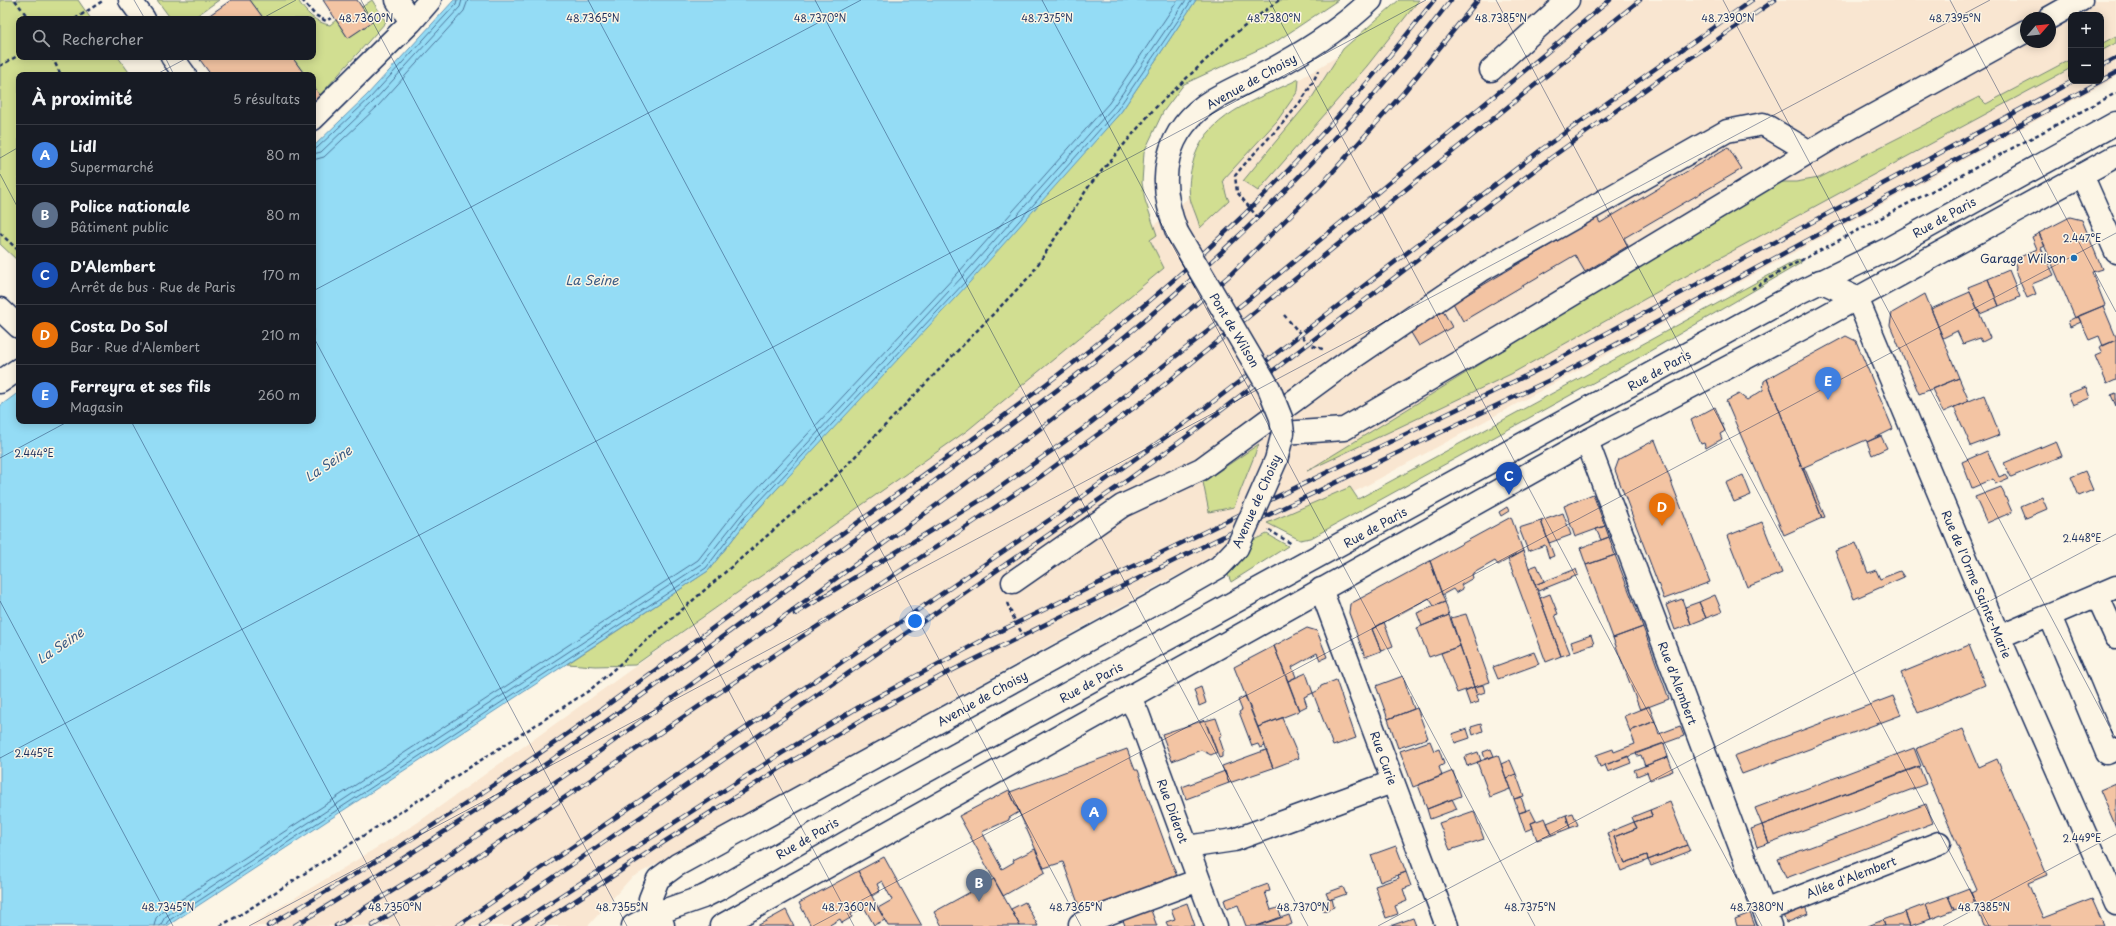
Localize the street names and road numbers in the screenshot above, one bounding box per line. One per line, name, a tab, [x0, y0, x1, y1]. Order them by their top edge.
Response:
street label: Avenue de Choisy	[1203, 49, 1299, 113]
street label: Rue de Paris	[1909, 192, 1979, 242]
street label: Pont de Wilson	[1206, 289, 1264, 371]
street label: Rue de Paris	[1624, 345, 1694, 395]
street label: Avenue de Choisy	[1227, 451, 1285, 551]
street label: Rue de Paris	[1340, 502, 1410, 552]
street label: Rue de l'Orme Sainte-Marie	[1938, 507, 2016, 661]
street label: Rue d'Alembert	[1654, 639, 1702, 727]
street label: Rue de Paris	[1056, 657, 1126, 707]
street label: Avenue de Choisy	[934, 666, 1030, 730]
street label: Rue Curie	[1366, 729, 1402, 787]
street label: Rue Diderot	[1153, 776, 1193, 846]
street label: Rue de Paris	[772, 812, 842, 863]
street label: Allée d'Alembert	[1803, 851, 1899, 902]

